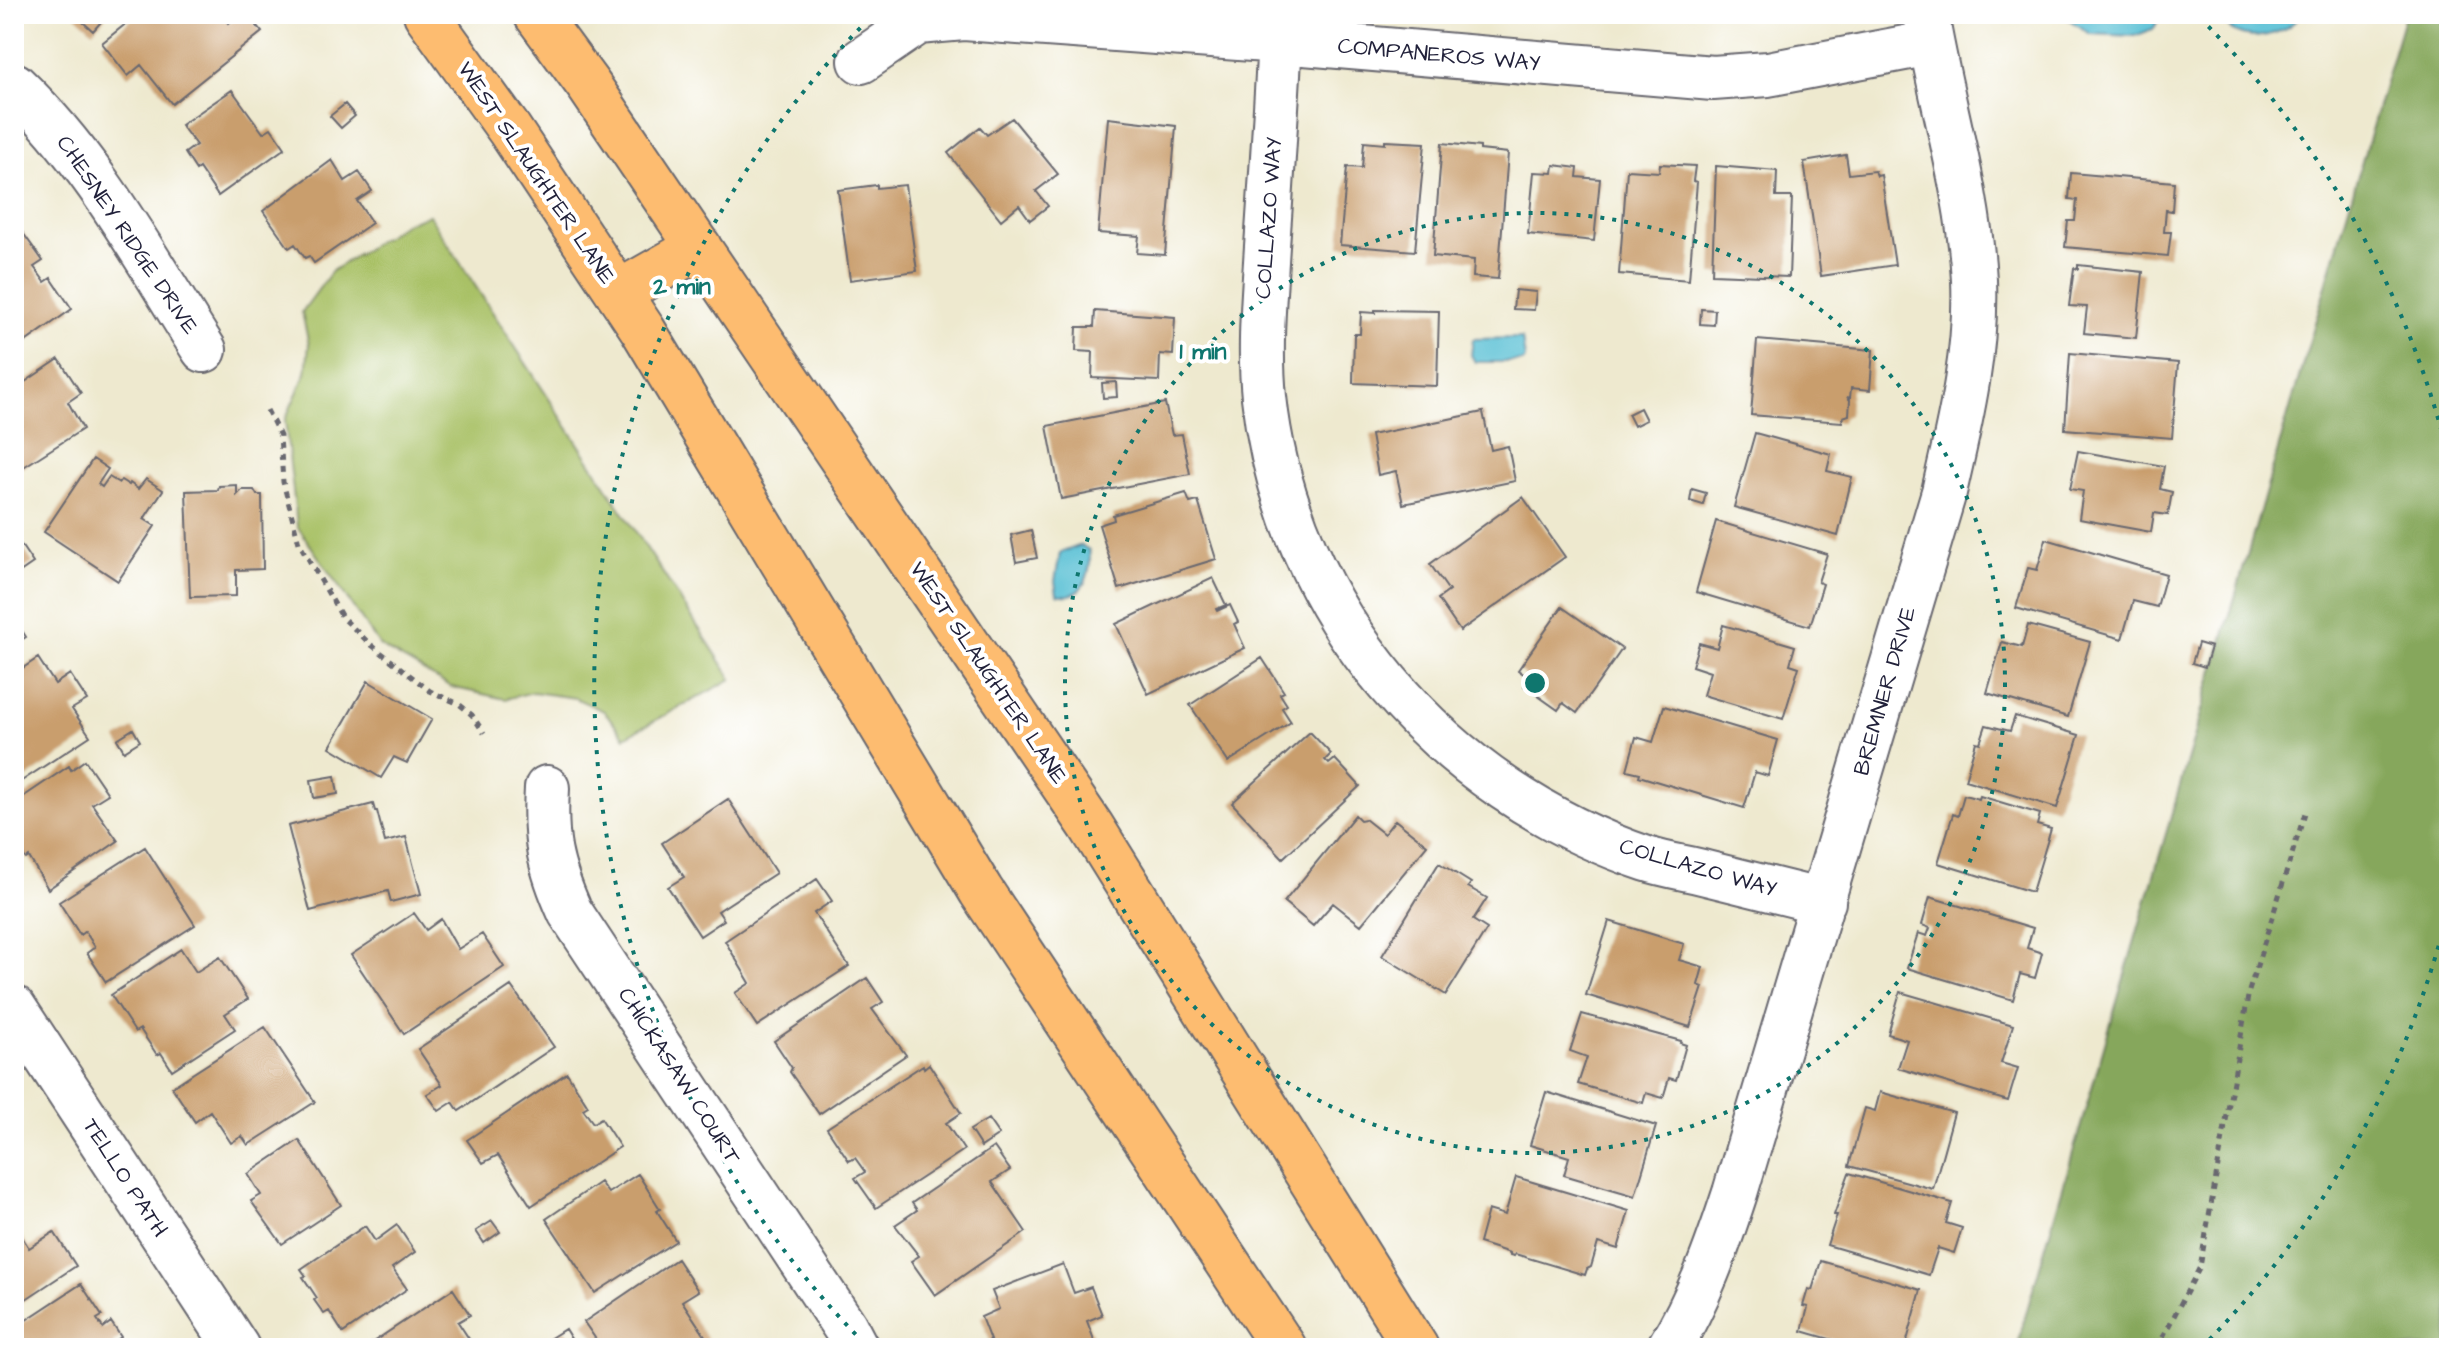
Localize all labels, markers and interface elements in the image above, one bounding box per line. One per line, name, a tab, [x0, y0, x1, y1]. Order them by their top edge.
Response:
street label: COMPANEROS WAY	[1336, 31, 1542, 79]
street label: WEST SLAUGHTER LANE	[450, 56, 622, 290]
street label: CHESNEY RIDGE DRIVE	[49, 129, 205, 341]
street label: COLLAZO WAY	[1248, 136, 1290, 300]
text: 2 min	[652, 270, 711, 304]
text: 1 min	[1180, 335, 1227, 369]
street label: WEST SLAUGHTER LANE	[902, 556, 1074, 790]
street label: BREMNER DRIVE	[1846, 603, 1924, 779]
centre of rings	[1521, 669, 1549, 697]
street label: COLLAZO WAY	[1616, 831, 1780, 905]
street label: CHICKASAW COURT	[610, 982, 748, 1171]
street label: TELLO PATH	[75, 1113, 175, 1243]

